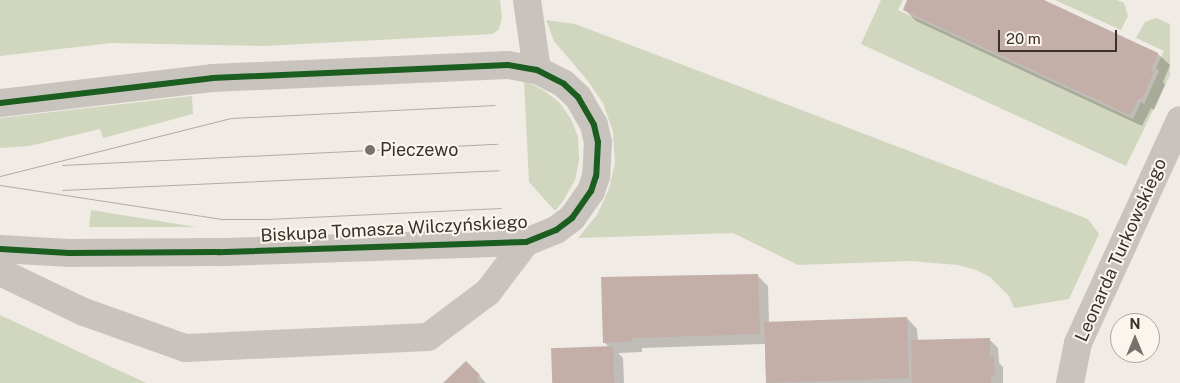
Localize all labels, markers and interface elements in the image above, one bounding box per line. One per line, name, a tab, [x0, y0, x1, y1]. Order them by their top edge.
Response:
scale bar	[1000, 20, 1119, 52]
text: 20 m	[1006, 30, 1041, 47]
place label: Pieczewo	[380, 139, 458, 161]
marker: Pieczewo	[364, 144, 376, 156]
street label: Leonarda Turkowskiego	[1071, 155, 1171, 345]
street label: Biskupa Tomasza Wilczyńskiego	[260, 211, 528, 247]
north arrow	[1110, 313, 1160, 363]
text: N	[1130, 316, 1140, 332]

